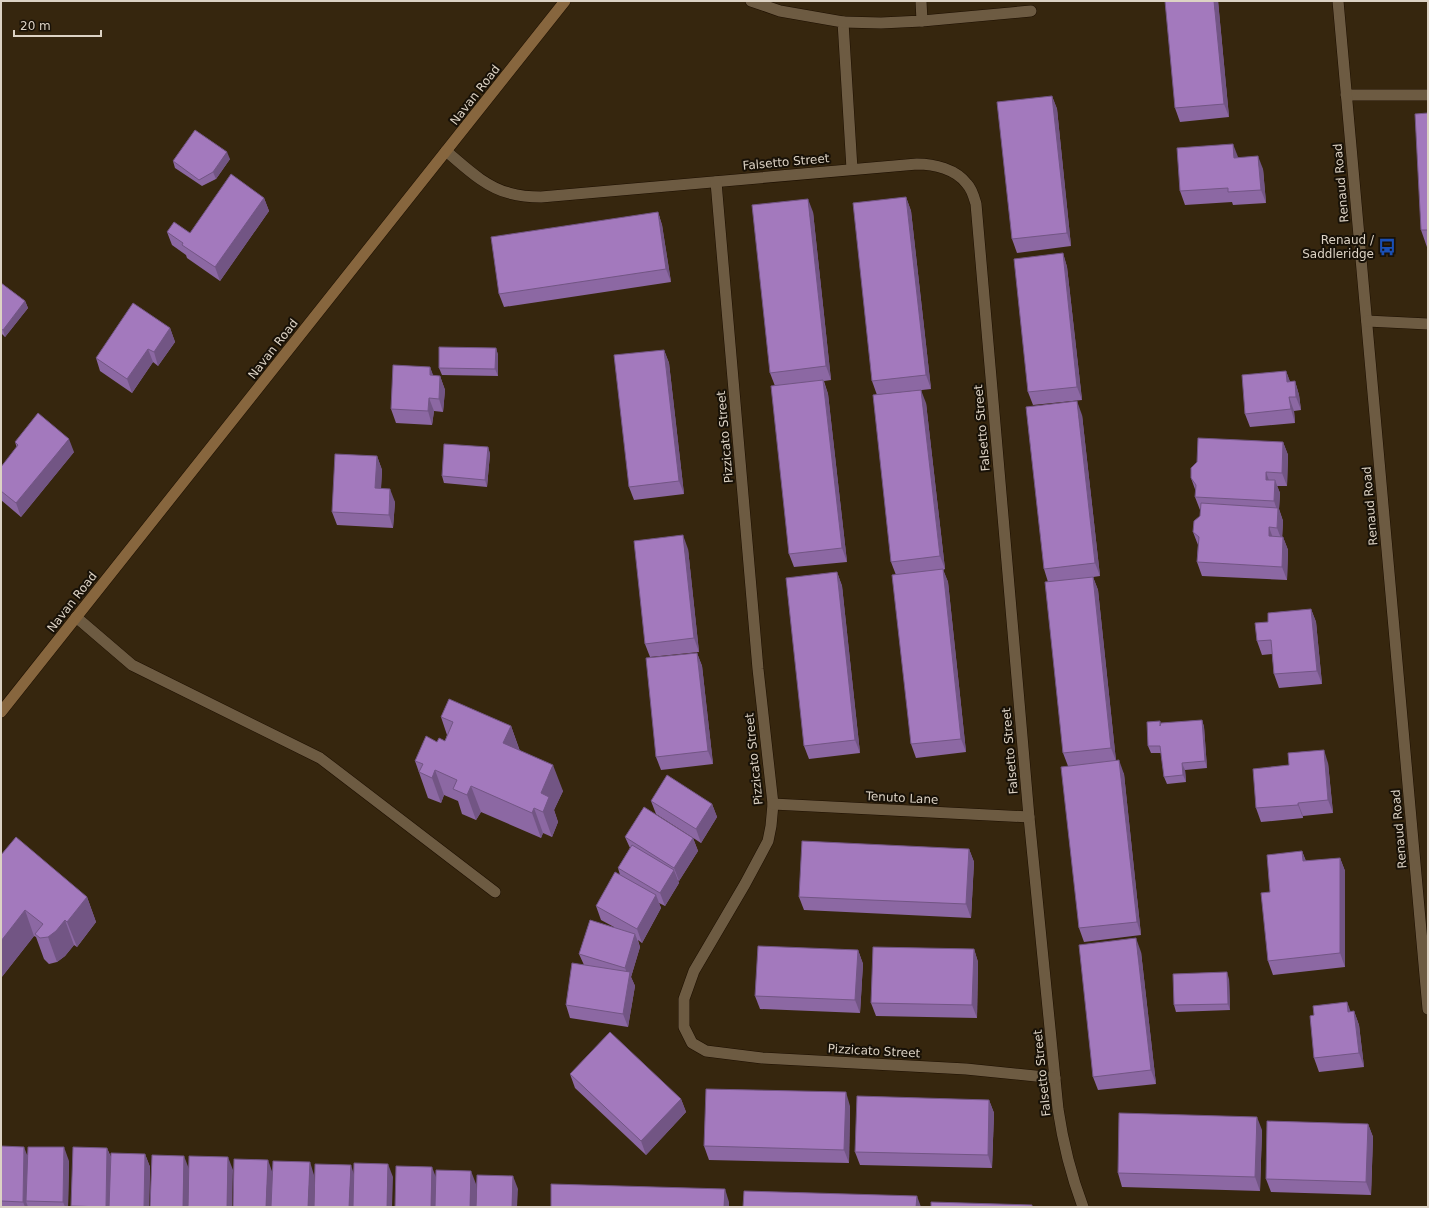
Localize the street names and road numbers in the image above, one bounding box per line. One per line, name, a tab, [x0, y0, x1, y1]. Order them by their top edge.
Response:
street label: Navan Road	[447, 62, 503, 128]
street label: Renaud Road	[1331, 143, 1351, 223]
street label: Falsetto Street	[742, 151, 830, 173]
street label: Navan Road	[245, 316, 301, 382]
street label: Falsetto Street	[971, 384, 993, 472]
street label: Pizzicato Street	[714, 390, 736, 484]
street label: Renaud Road	[1360, 466, 1380, 546]
street label: Navan Road	[44, 569, 100, 635]
street label: Falsetto Street	[999, 707, 1021, 795]
street label: Pizzicato Street	[742, 712, 766, 806]
street label: Tenuto Lane	[864, 789, 939, 807]
street label: Renaud Road	[1389, 789, 1409, 869]
street label: Falsetto Street	[1030, 1029, 1054, 1117]
street label: Pizzicato Street	[827, 1042, 921, 1060]

